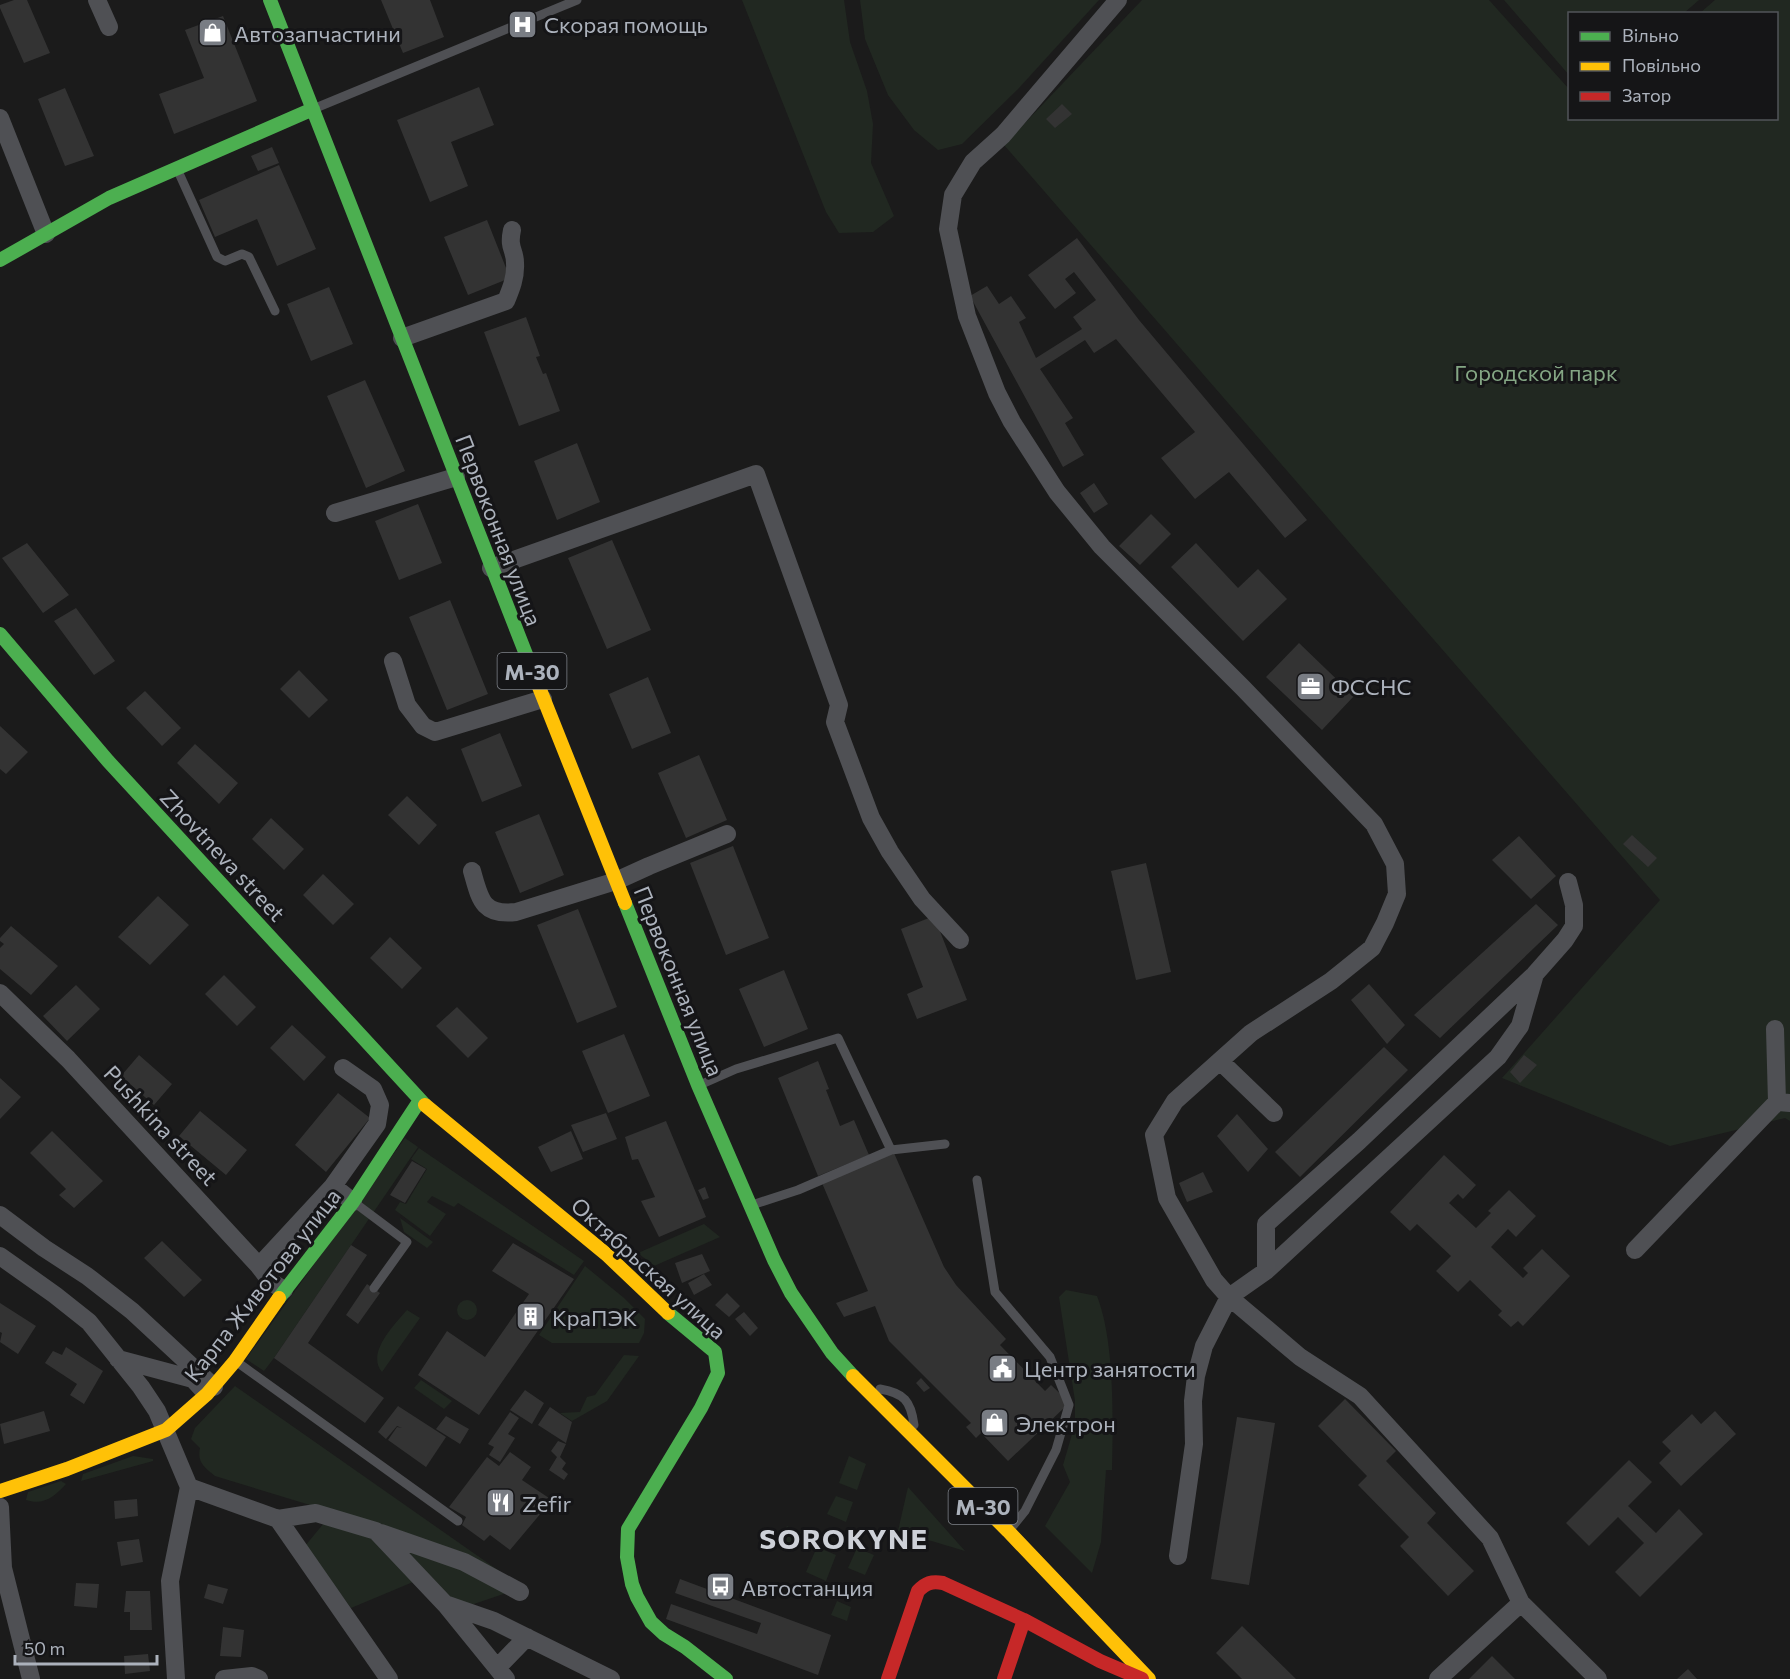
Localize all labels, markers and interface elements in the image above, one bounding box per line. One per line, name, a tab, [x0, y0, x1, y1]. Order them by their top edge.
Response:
hospital icon: Скорая помощь	[507, 8, 539, 40]
place label: Скорая помощь	[544, 11, 708, 38]
legend	[1568, 12, 1778, 120]
shop icon: Автозапчастини	[197, 17, 229, 49]
place label: Автозапчастини	[234, 20, 401, 47]
text: Вільно	[1622, 24, 1679, 46]
text: Повільно	[1622, 54, 1701, 76]
text: Затор	[1622, 84, 1671, 106]
park label: Городской парк	[1454, 359, 1618, 386]
street label: Первоконная улица	[450, 431, 548, 629]
road number: М-30	[498, 653, 566, 689]
office icon: ФССНС	[1294, 670, 1326, 702]
place label: ФССНС	[1331, 673, 1411, 700]
street label: Zhovtneva street	[155, 783, 291, 927]
street label: Первоконная улица	[629, 882, 729, 1080]
street label: Pushkina street	[99, 1059, 223, 1191]
street label: Карпа Животова улица	[178, 1183, 346, 1387]
street label: Октябрьская улица	[566, 1191, 732, 1345]
building icon: КраПЭК	[515, 1301, 547, 1333]
place label: КраПЭК	[552, 1304, 638, 1331]
public building icon: Центр занятости	[987, 1352, 1019, 1384]
place label: Центр занятости	[1024, 1355, 1196, 1382]
shop icon: Электрон	[979, 1407, 1011, 1439]
place label: Электрон	[1016, 1410, 1116, 1437]
restaurant icon: Zefir	[485, 1487, 517, 1519]
road number: М-30	[948, 1488, 1018, 1524]
place label: Zefir	[522, 1490, 572, 1517]
district label: SOROKYNE	[759, 1521, 929, 1555]
bus stop icon: Автостанция	[704, 1571, 736, 1603]
place label: Автостанция	[741, 1574, 873, 1601]
scale bar	[15, 1628, 158, 1666]
text: 50 m	[24, 1637, 65, 1659]

